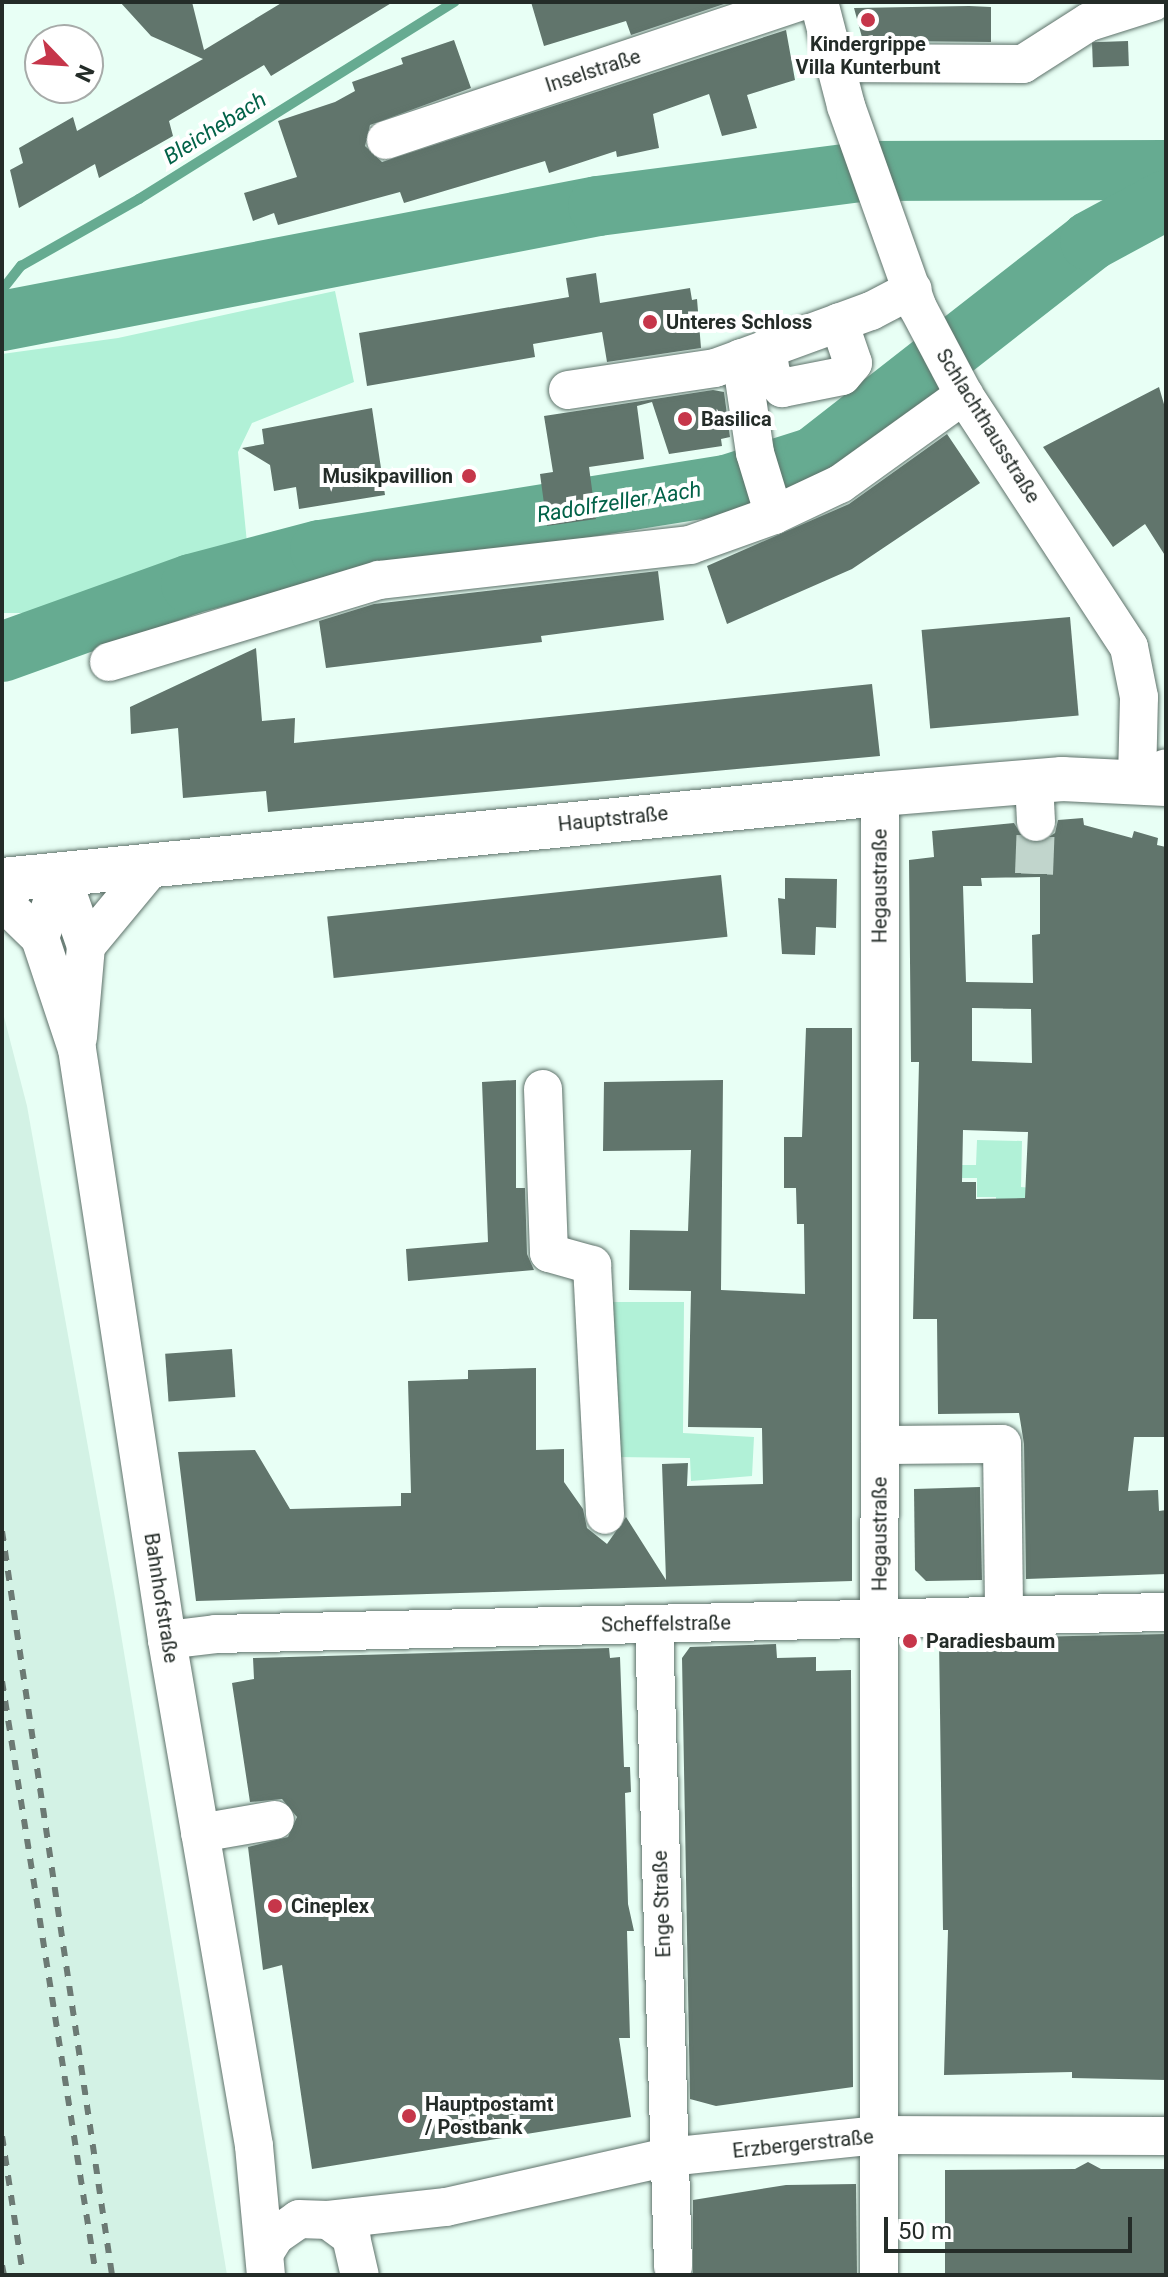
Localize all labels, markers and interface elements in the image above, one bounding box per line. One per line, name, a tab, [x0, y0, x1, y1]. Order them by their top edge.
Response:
marker: Kindergrippe Villa Kunterbunt	[859, 11, 877, 29]
north arrow	[24, 24, 104, 104]
place label: Kindergrippe Villa Kunterbunt	[796, 32, 940, 79]
street label: Inselstraße	[542, 44, 644, 98]
text: N	[70, 61, 99, 86]
water label: Bleichebach	[159, 86, 271, 170]
place label: Unteres Schloss	[666, 310, 812, 334]
marker: Unteres Schloss	[641, 313, 659, 331]
street label: Schlachthausstraße	[931, 345, 1045, 507]
place label: Basilica	[701, 407, 772, 431]
marker: Basilica	[676, 410, 694, 428]
place label: Musikpavillion	[322, 464, 453, 488]
marker: Musikpavillion	[460, 467, 478, 485]
water label: Radolfzeller Aach	[535, 476, 703, 528]
street label: Hauptstraße	[557, 801, 669, 837]
street label: Hegaustraße	[868, 829, 892, 943]
street label: Hegaustraße	[868, 1477, 892, 1591]
street label: Bahnhofstraße	[139, 1531, 183, 1665]
street label: Scheffelstraße	[601, 1611, 731, 1637]
place label: Paradiesbaum	[926, 1629, 1055, 1653]
marker: Paradiesbaum	[901, 1632, 919, 1650]
street label: Enge Straße	[648, 1850, 676, 1958]
place label: Cineplex	[291, 1894, 369, 1918]
marker: Cineplex	[266, 1897, 284, 1915]
place label: Hauptpostamt / Postbank	[425, 2092, 553, 2139]
marker: Hauptpostamt / Postbank	[400, 2107, 418, 2125]
street label: Erzbergerstraße	[731, 2125, 875, 2163]
scale bar	[888, 2201, 1136, 2251]
text: 50 m	[898, 2217, 952, 2245]

